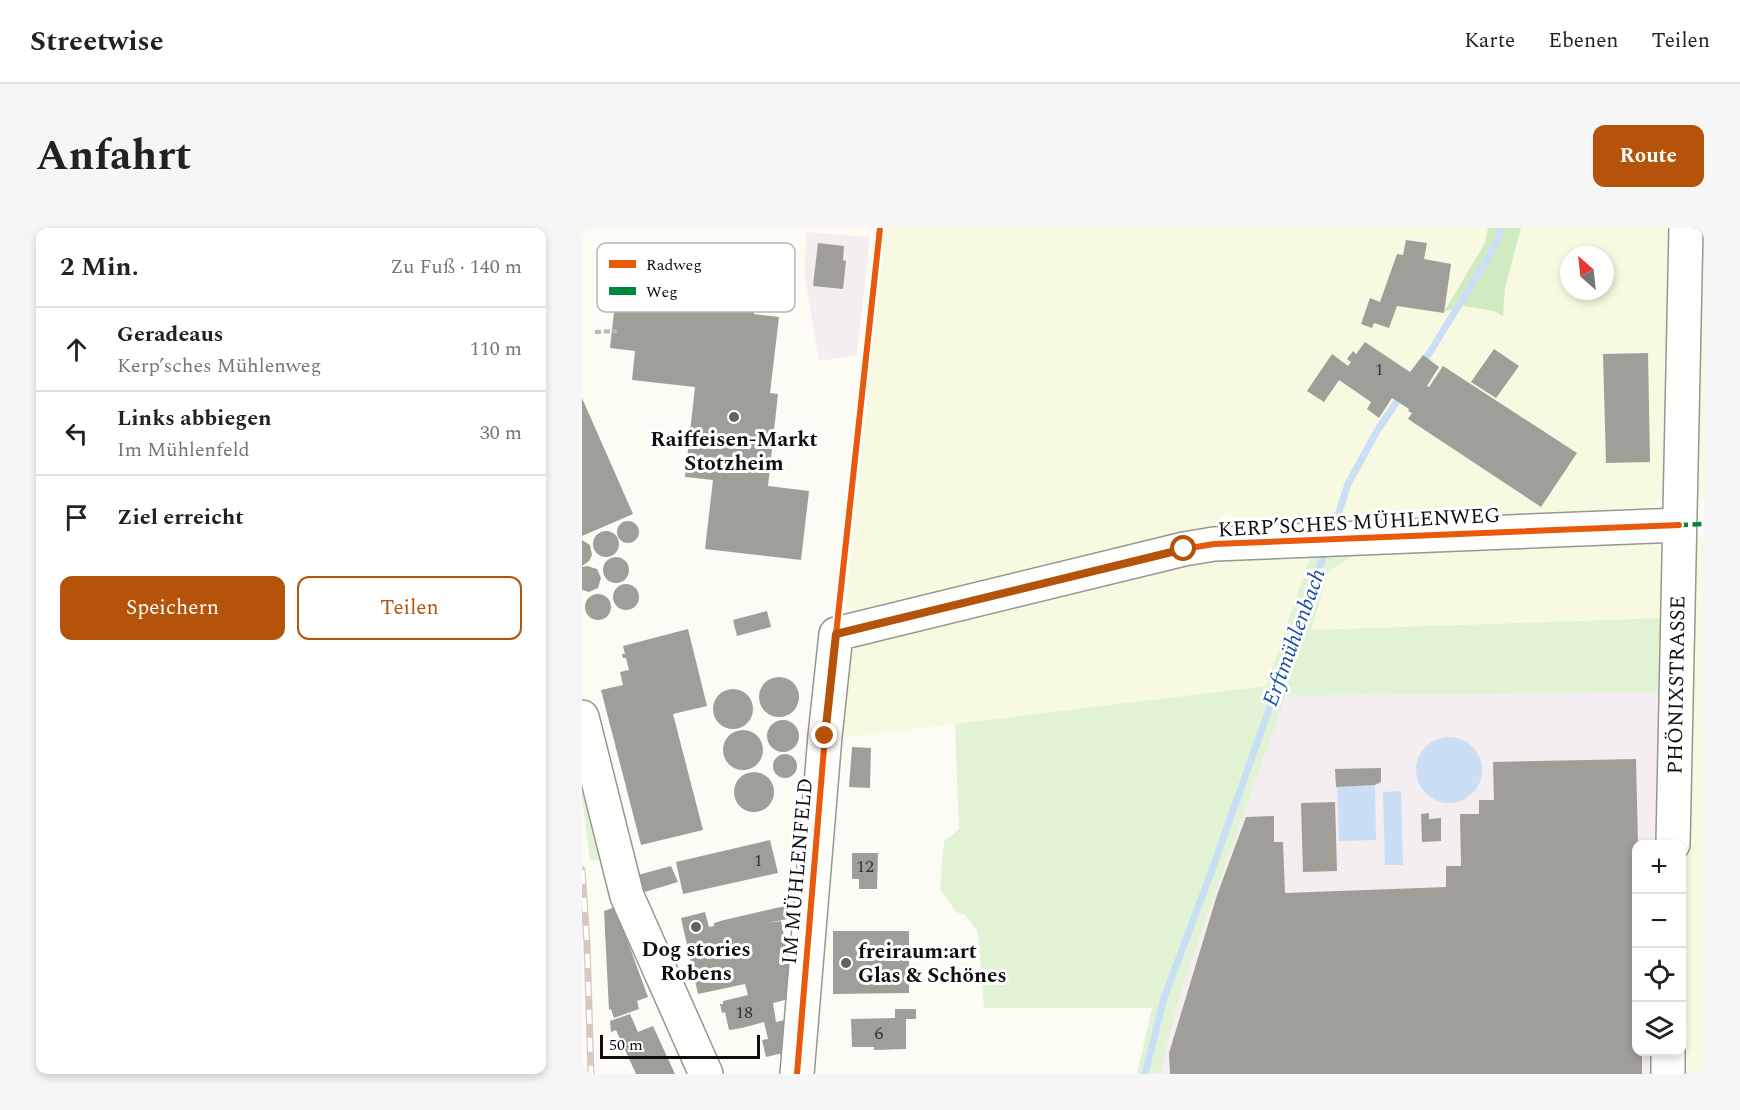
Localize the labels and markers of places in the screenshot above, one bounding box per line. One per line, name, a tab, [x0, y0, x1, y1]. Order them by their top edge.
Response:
marker: Raiffeisen-Markt Stotzheim	[727, 410, 741, 424]
place label: Raiffeisen-Markt Stotzheim	[650, 424, 818, 480]
marker: Dog stories Robens	[689, 920, 703, 934]
place label: Dog stories Robens	[641, 934, 751, 990]
place label: freiraum:art Glas & Schönes	[858, 936, 1007, 992]
marker: freiraum:art Glas & Schönes	[839, 956, 853, 970]

